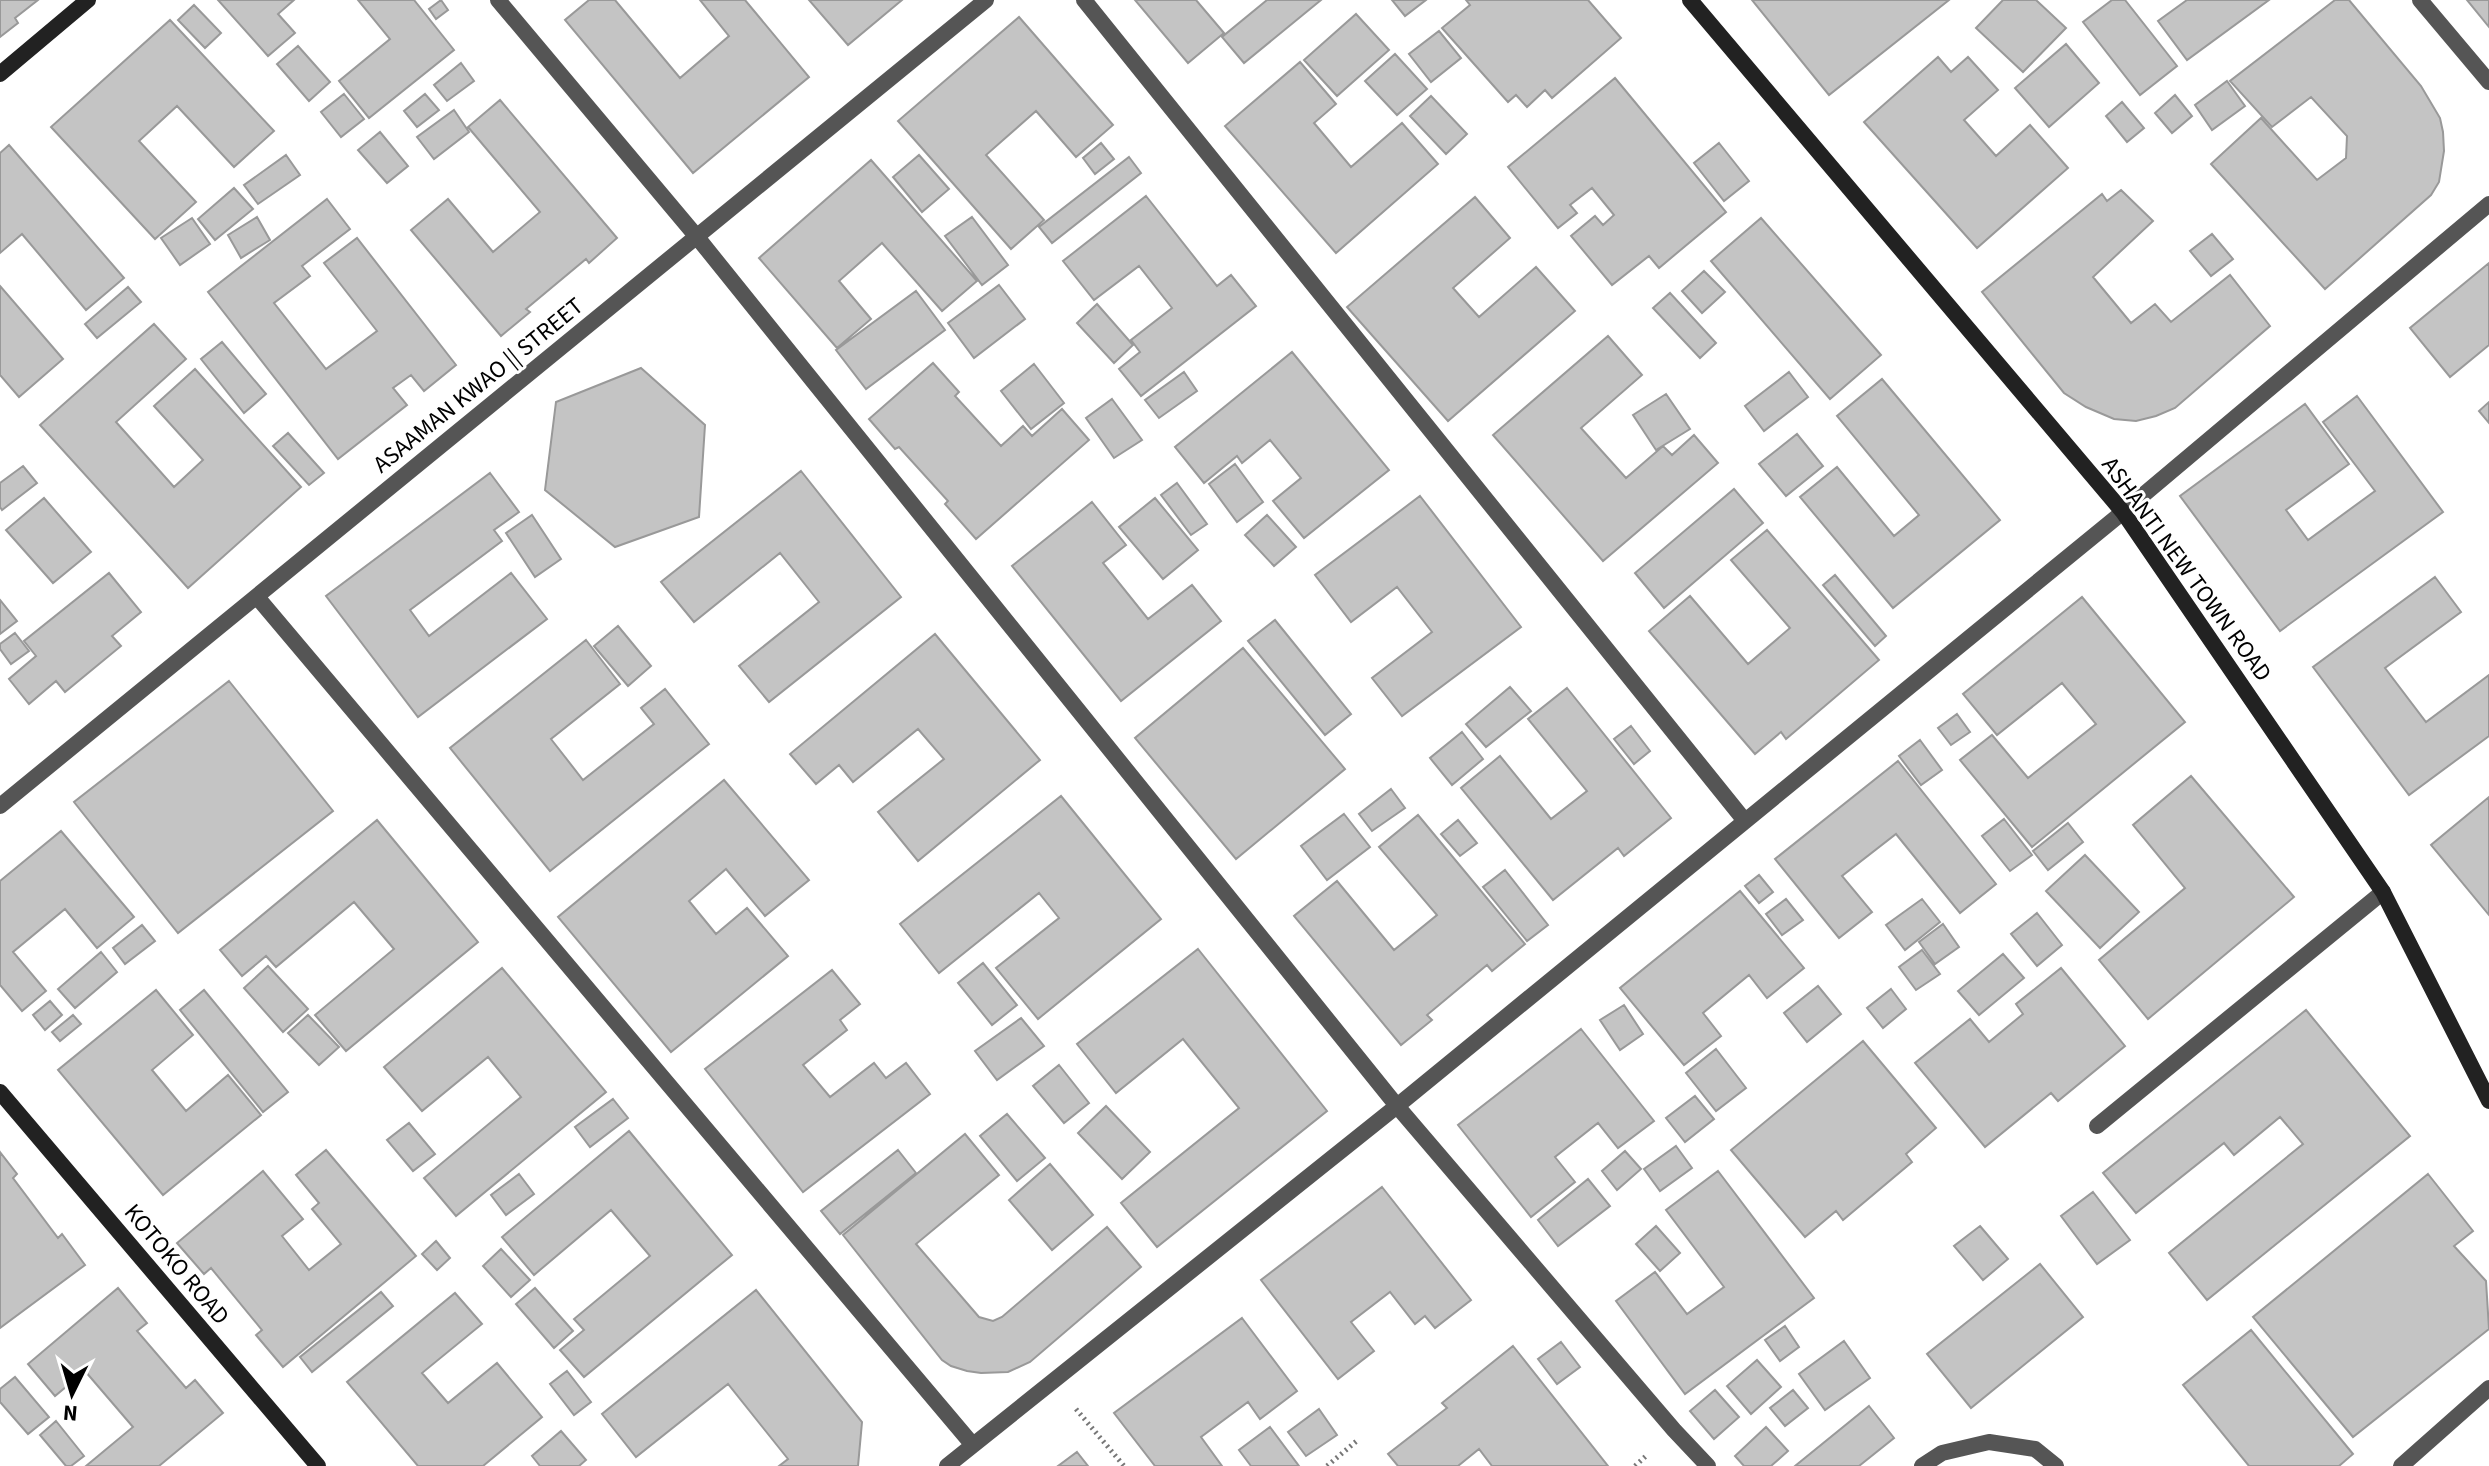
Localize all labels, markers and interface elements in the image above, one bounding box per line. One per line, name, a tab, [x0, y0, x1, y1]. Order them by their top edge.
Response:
street label: ASAAMAN KWAO || STREET	[365, 289, 591, 481]
street label: ASHANTI NEW TOWN ROAD	[2093, 450, 2280, 689]
street label: KOTOKO ROAD	[116, 1196, 238, 1332]
north arrow	[32, 1354, 112, 1434]
text: N	[62, 1396, 79, 1430]

